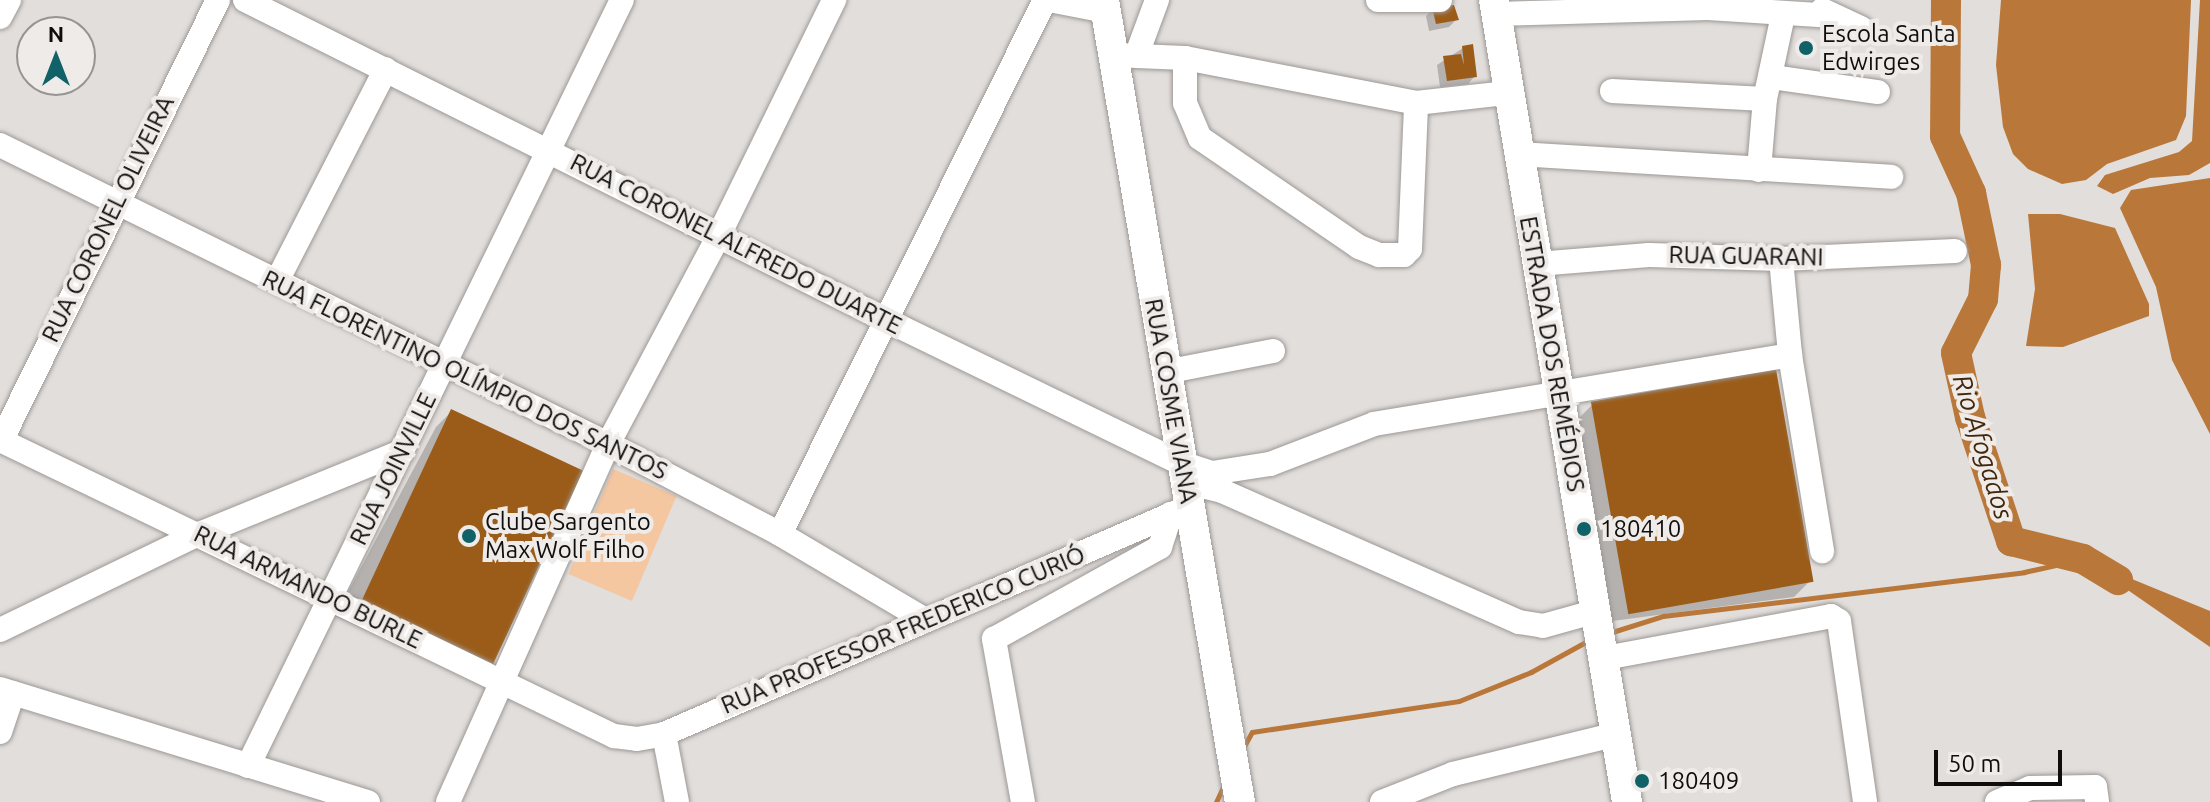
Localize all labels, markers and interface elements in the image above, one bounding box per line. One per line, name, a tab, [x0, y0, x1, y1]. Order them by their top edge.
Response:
north arrow	[16, 16, 96, 96]
place label: Escola Santa Edwirges	[1822, 20, 1956, 76]
text: N	[48, 21, 64, 46]
marker: Escola Santa Edwirges	[1797, 39, 1815, 57]
street label: RUA CORONEL OLIVEIRA	[36, 91, 180, 347]
street label: RUA CORONEL ALFREDO DUARTE	[566, 148, 906, 340]
street label: ESTRADA DOS REMÉDIOS	[1514, 214, 1590, 494]
street label: RUA GUARANI	[1668, 240, 1824, 272]
street label: RUA FLORENTINO OLÍMPIO DOS SANTOS	[258, 264, 672, 486]
street label: RUA COSME VIANA	[1139, 296, 1203, 506]
water label: Rio Afogados	[1946, 371, 2020, 523]
street label: RUA JOINVILLE	[344, 388, 442, 550]
place label: Clube Sargento Max Wolf Filho	[485, 508, 651, 564]
place label: 180410	[1600, 515, 1681, 543]
street label: RUA ARMANDO BURLE	[189, 519, 427, 655]
marker: 180410	[1575, 520, 1593, 538]
marker: Clube Sargento Max Wolf Filho	[460, 527, 478, 545]
street label: RUA PROFESSOR FREDERICO CURIÓ	[717, 540, 1089, 720]
scale bar	[1938, 734, 2066, 784]
text: 50 m	[1948, 750, 2001, 777]
place label: 180409	[1658, 767, 1739, 795]
marker: 180409	[1633, 772, 1651, 790]

